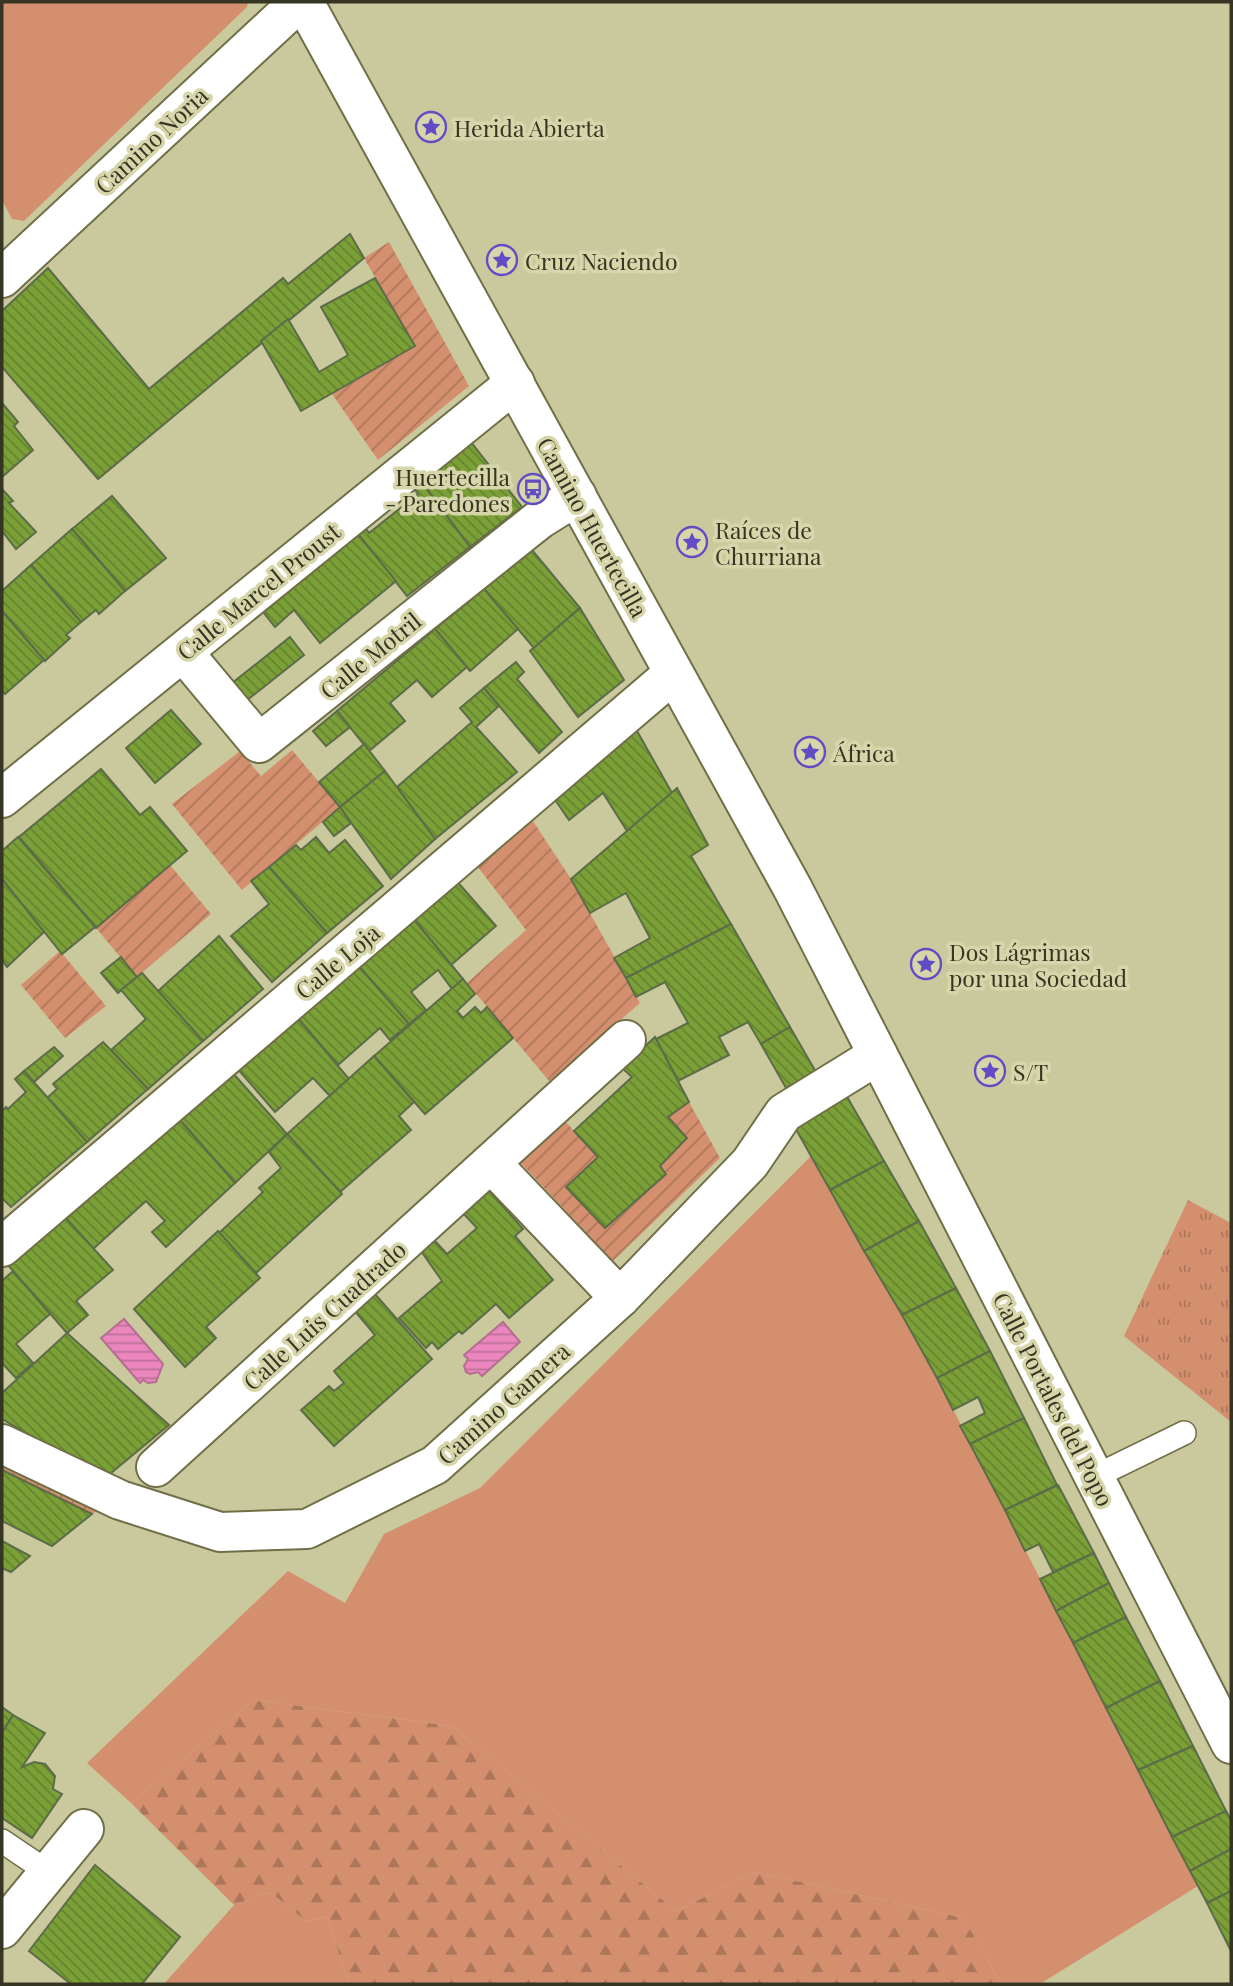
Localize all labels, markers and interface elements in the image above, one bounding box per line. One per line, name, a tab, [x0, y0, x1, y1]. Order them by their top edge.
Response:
street label: Camino Noria	[88, 79, 214, 200]
place icon: Herida Abierta	[414, 110, 448, 144]
place label: Herida Abierta	[454, 112, 605, 143]
place icon: Cruz Naciendo	[485, 243, 519, 277]
place label: Cruz Naciendo	[525, 245, 678, 276]
street label: Camino Huertecilla	[531, 431, 656, 623]
place label: Huertecilla - Paredones	[385, 461, 511, 518]
bus stop icon: Huertecilla - Paredones	[516, 472, 550, 506]
place label: Raíces de Churriana	[715, 514, 822, 571]
street label: Calle Marcel Proust	[170, 515, 347, 666]
place icon: Raíces de Churriana	[675, 525, 709, 559]
street label: Calle Motril	[313, 604, 427, 705]
place icon: África	[793, 735, 827, 769]
place label: África	[832, 737, 895, 768]
street label: Calle Loja	[288, 916, 386, 1005]
place label: Dos Lágrimas por una Sociedad	[949, 936, 1127, 993]
place icon: Dos Lágrimas por una Sociedad	[909, 947, 943, 981]
place icon: S/T	[973, 1054, 1007, 1088]
place label: S/T	[1013, 1056, 1048, 1087]
street label: Calle Luis Cuadrado	[236, 1234, 412, 1396]
street label: Calle Portales del Popo	[987, 1287, 1121, 1511]
street label: Camino Gamera	[430, 1335, 576, 1471]

